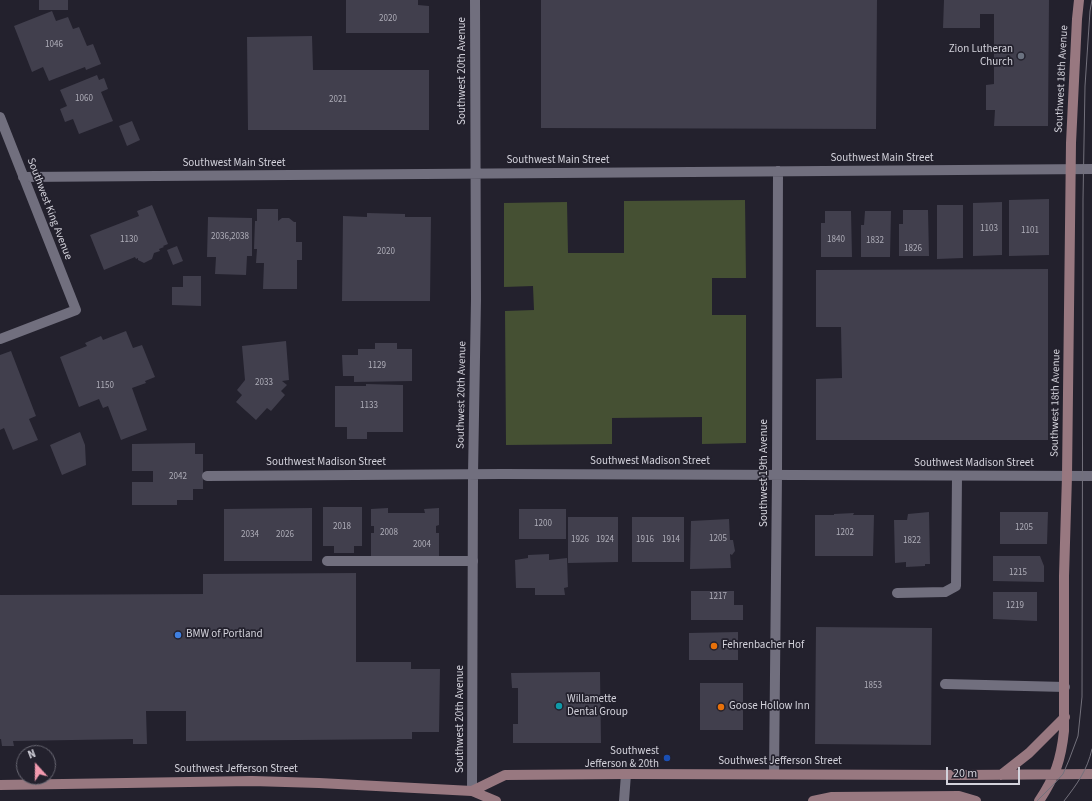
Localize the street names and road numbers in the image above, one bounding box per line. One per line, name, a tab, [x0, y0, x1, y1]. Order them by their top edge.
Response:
street label: Southwest 20th Avenue	[456, 17, 470, 125]
street label: Southwest 18th Avenue	[1053, 25, 1071, 133]
street label: Southwest Main Street	[830, 152, 934, 166]
street label: Southwest Main Street	[506, 154, 610, 168]
street label: Southwest King Avenue	[24, 156, 74, 262]
street label: Southwest Main Street	[182, 157, 286, 171]
street label: Southwest 20th Avenue	[454, 341, 470, 449]
street label: Southwest 18th Avenue	[1048, 349, 1064, 457]
street label: Southwest 19th Avenue	[758, 419, 772, 527]
street label: Southwest Madison Street	[590, 455, 710, 469]
street label: Southwest Madison Street	[266, 456, 386, 470]
street label: Southwest Madison Street	[914, 457, 1034, 471]
street label: Southwest 20th Avenue	[454, 665, 468, 773]
street label: Southwest Jefferson Street	[718, 755, 842, 769]
street label: Southwest Jefferson Street	[174, 763, 298, 777]

